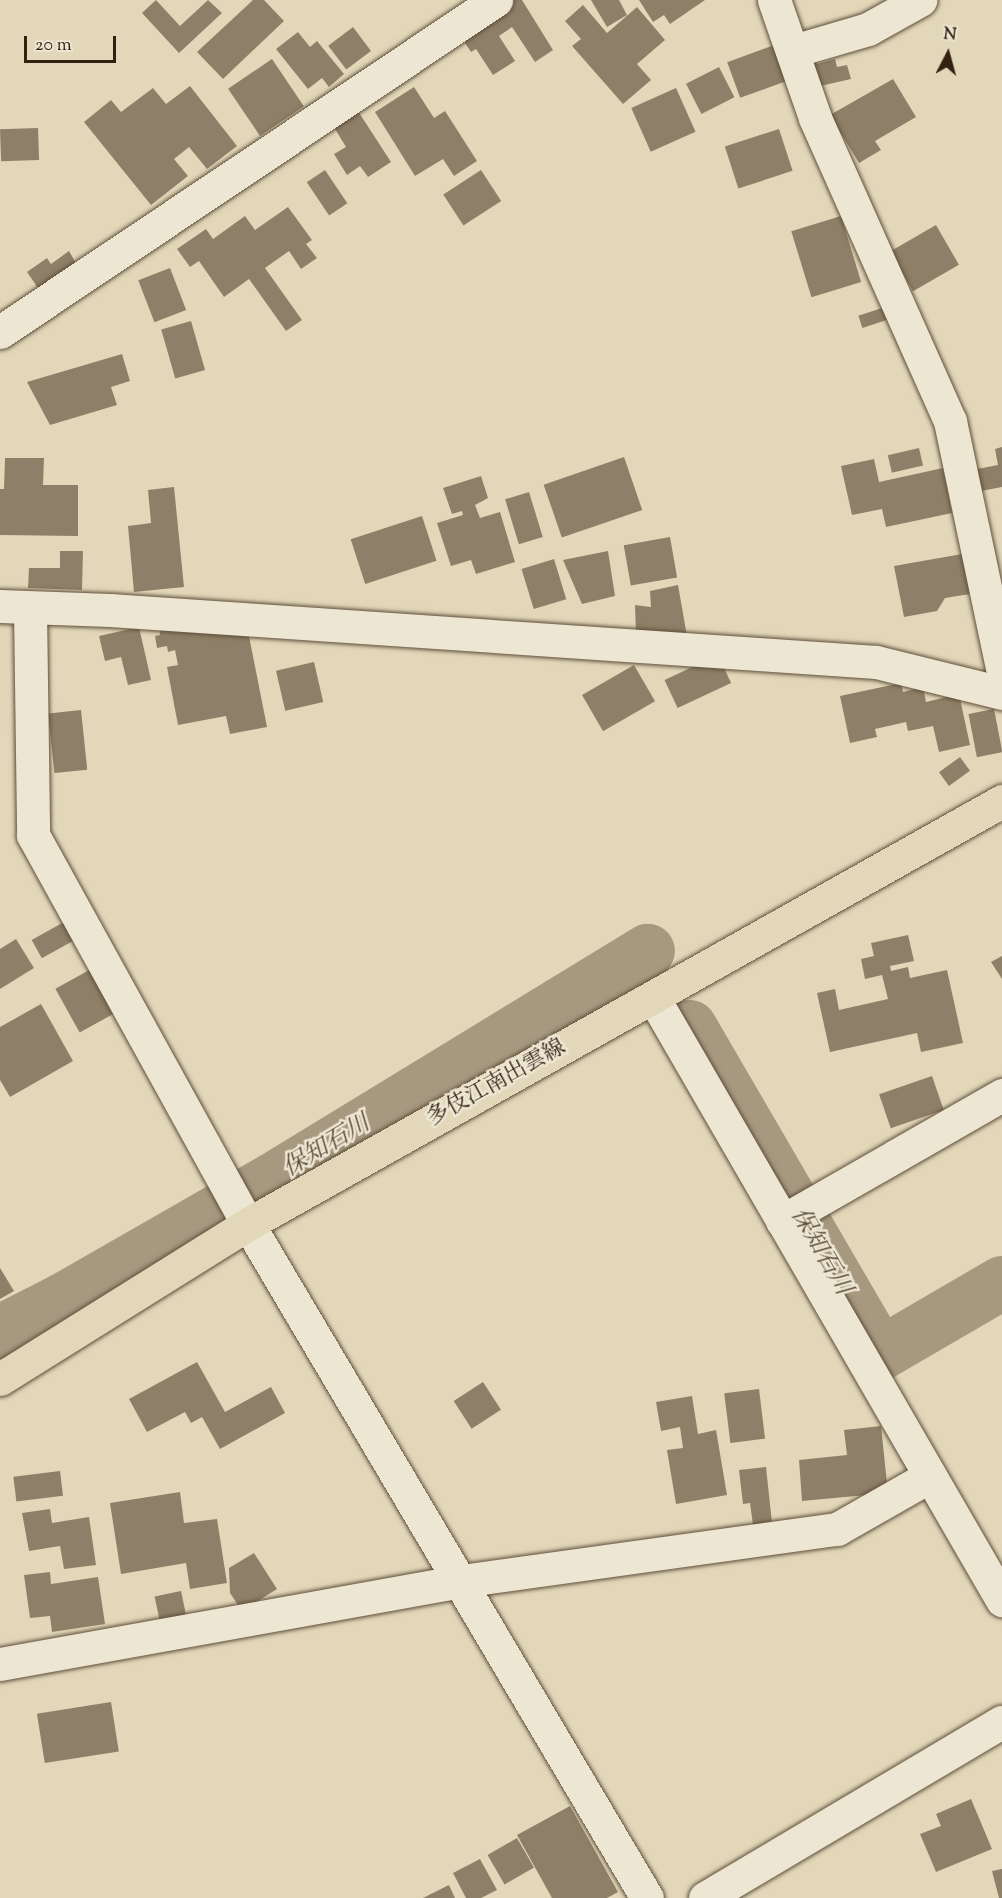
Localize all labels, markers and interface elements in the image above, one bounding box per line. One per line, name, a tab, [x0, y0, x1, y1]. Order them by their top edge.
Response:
text: N	[942, 23, 957, 48]
scale bar	[27, 24, 118, 62]
north arrow	[918, 24, 978, 84]
text: 20 m	[35, 33, 72, 59]
street label: 多伎江南出雲線	[423, 1035, 571, 1133]
water label: 保知石川	[278, 1110, 376, 1184]
water label: 保知石川	[784, 1203, 856, 1301]

